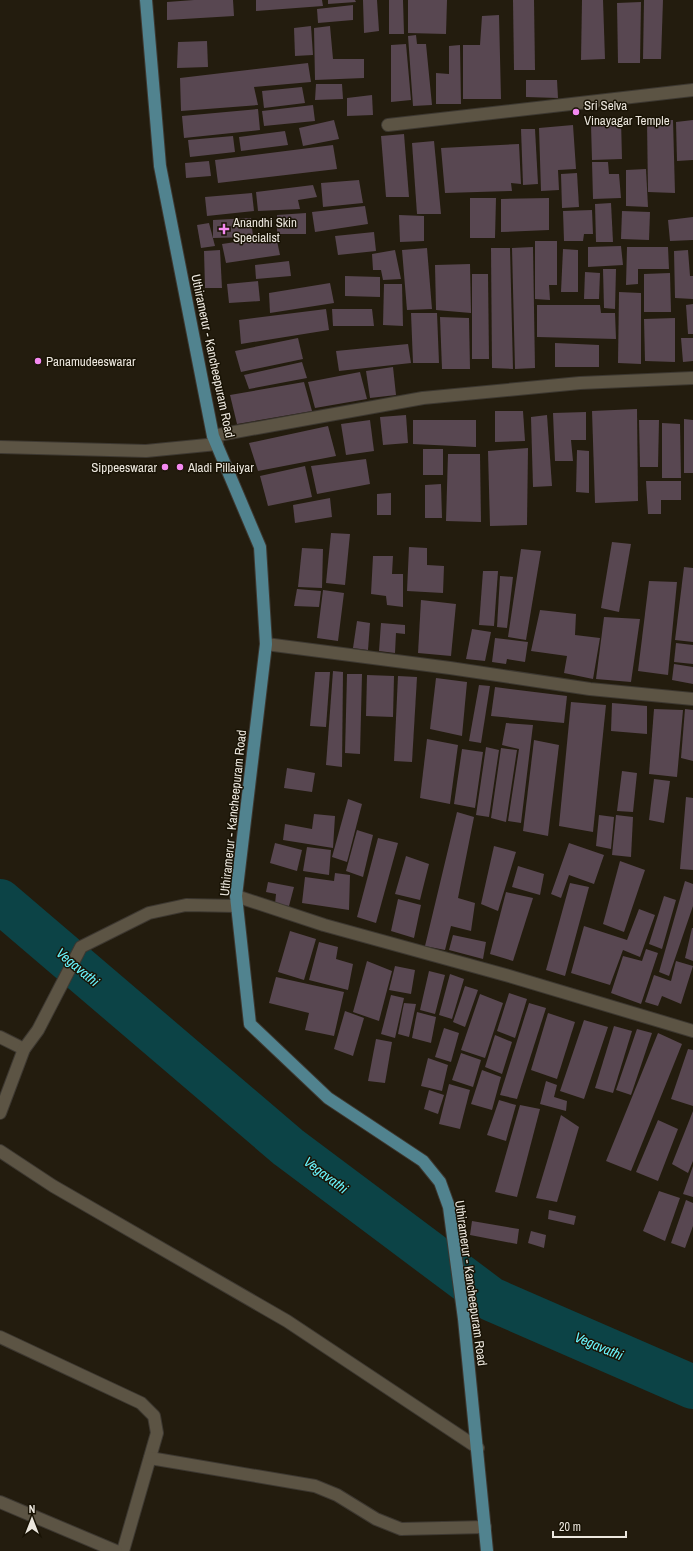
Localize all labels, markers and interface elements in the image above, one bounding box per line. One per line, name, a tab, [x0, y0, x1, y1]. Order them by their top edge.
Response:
place label: Sri Selva Vinayagar Temple	[584, 97, 670, 129]
marker: Sri Selva Vinayagar Temple	[571, 107, 581, 117]
place label: Anandhi Skin Specialist	[232, 214, 297, 246]
marker: Anandhi Skin Specialist	[218, 223, 230, 235]
street label: Uthiramerur - Kancheepuram Road	[187, 273, 239, 440]
place label: Panamudeeswarar	[46, 353, 136, 370]
marker: Panamudeeswarar	[33, 356, 43, 366]
place label: Sippeeswarar	[91, 459, 157, 476]
place label: Aladi Pillaiyar	[187, 459, 254, 476]
marker: Sippeeswarar	[160, 462, 170, 472]
marker: Aladi Pillaiyar	[175, 462, 185, 472]
street label: Uthiramerur - Kancheepuram Road	[216, 729, 250, 897]
water label: Vegavathi	[53, 944, 104, 991]
water label: Vegavathi	[300, 1152, 352, 1198]
street label: Uthiramerur - Kancheepuram Road	[451, 1199, 491, 1367]
water label: Vegavathi	[572, 1328, 627, 1365]
north arrow	[12, 1499, 52, 1539]
text: N	[29, 1502, 35, 1516]
scale bar	[553, 1513, 626, 1539]
text: 20 m	[559, 1519, 581, 1535]

